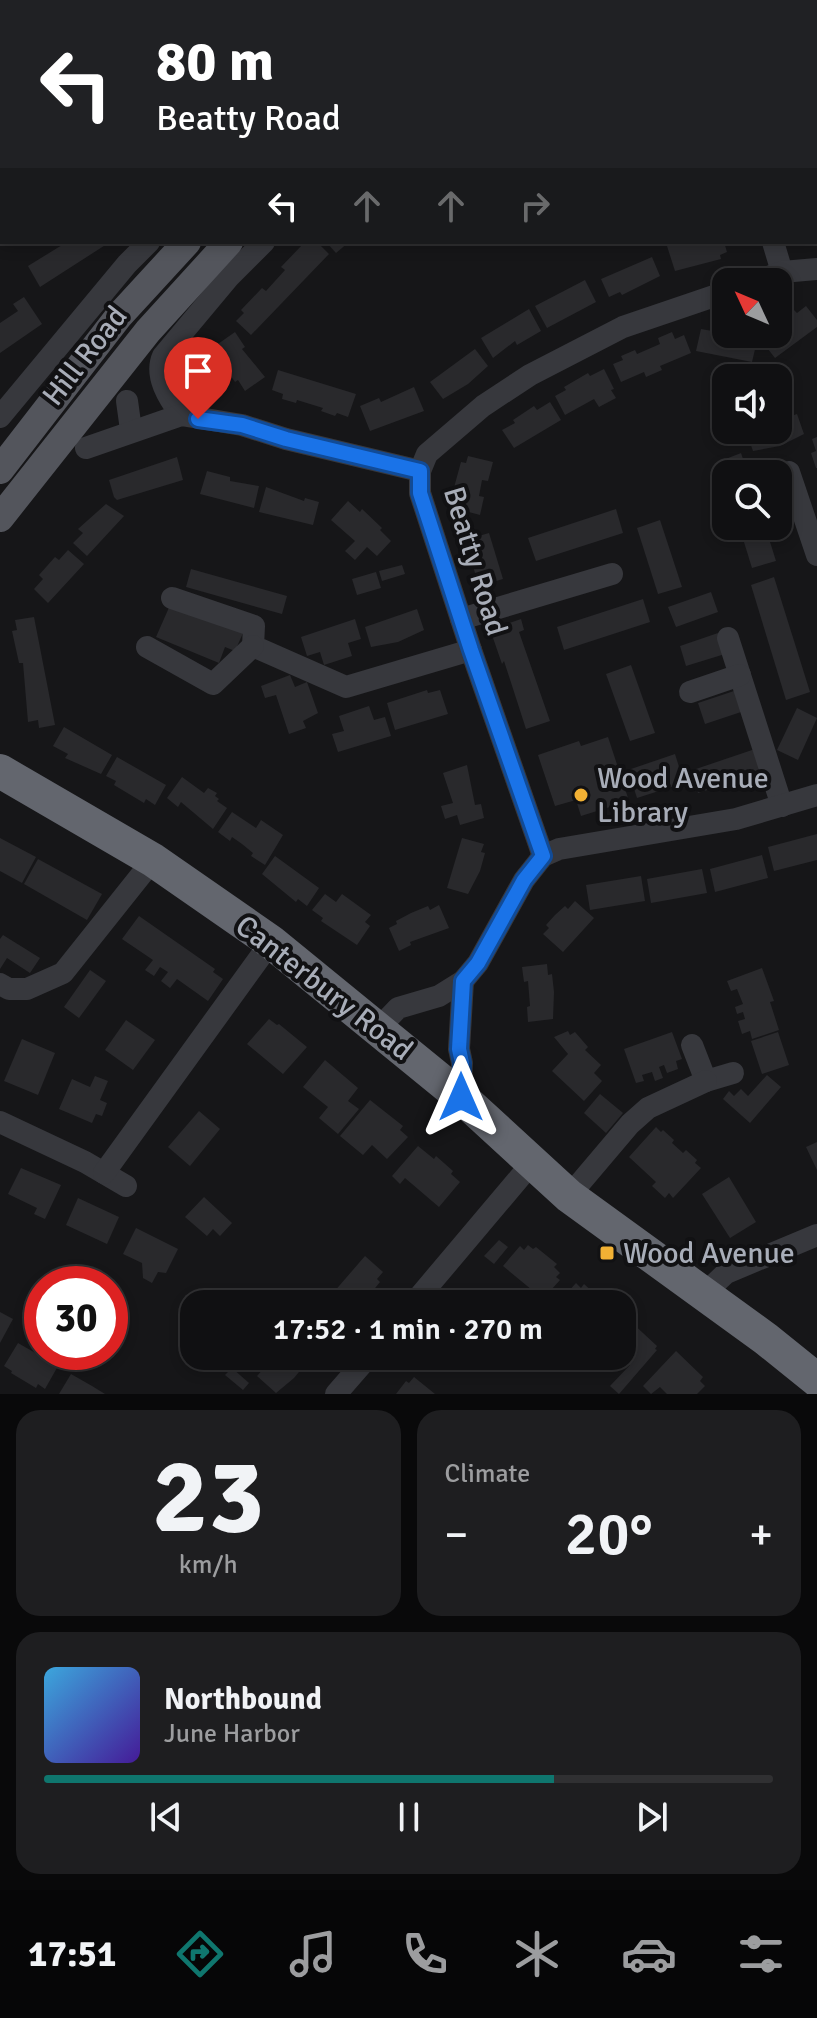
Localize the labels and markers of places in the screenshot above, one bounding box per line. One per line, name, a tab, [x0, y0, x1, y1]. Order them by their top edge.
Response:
pin	[164, 337, 232, 419]
place label: Wood Avenue Library	[597, 760, 769, 831]
marker: Wood Avenue Library	[572, 786, 590, 804]
place label: Wood Avenue	[623, 1235, 795, 1272]
marker: Wood Avenue	[598, 1244, 616, 1262]

